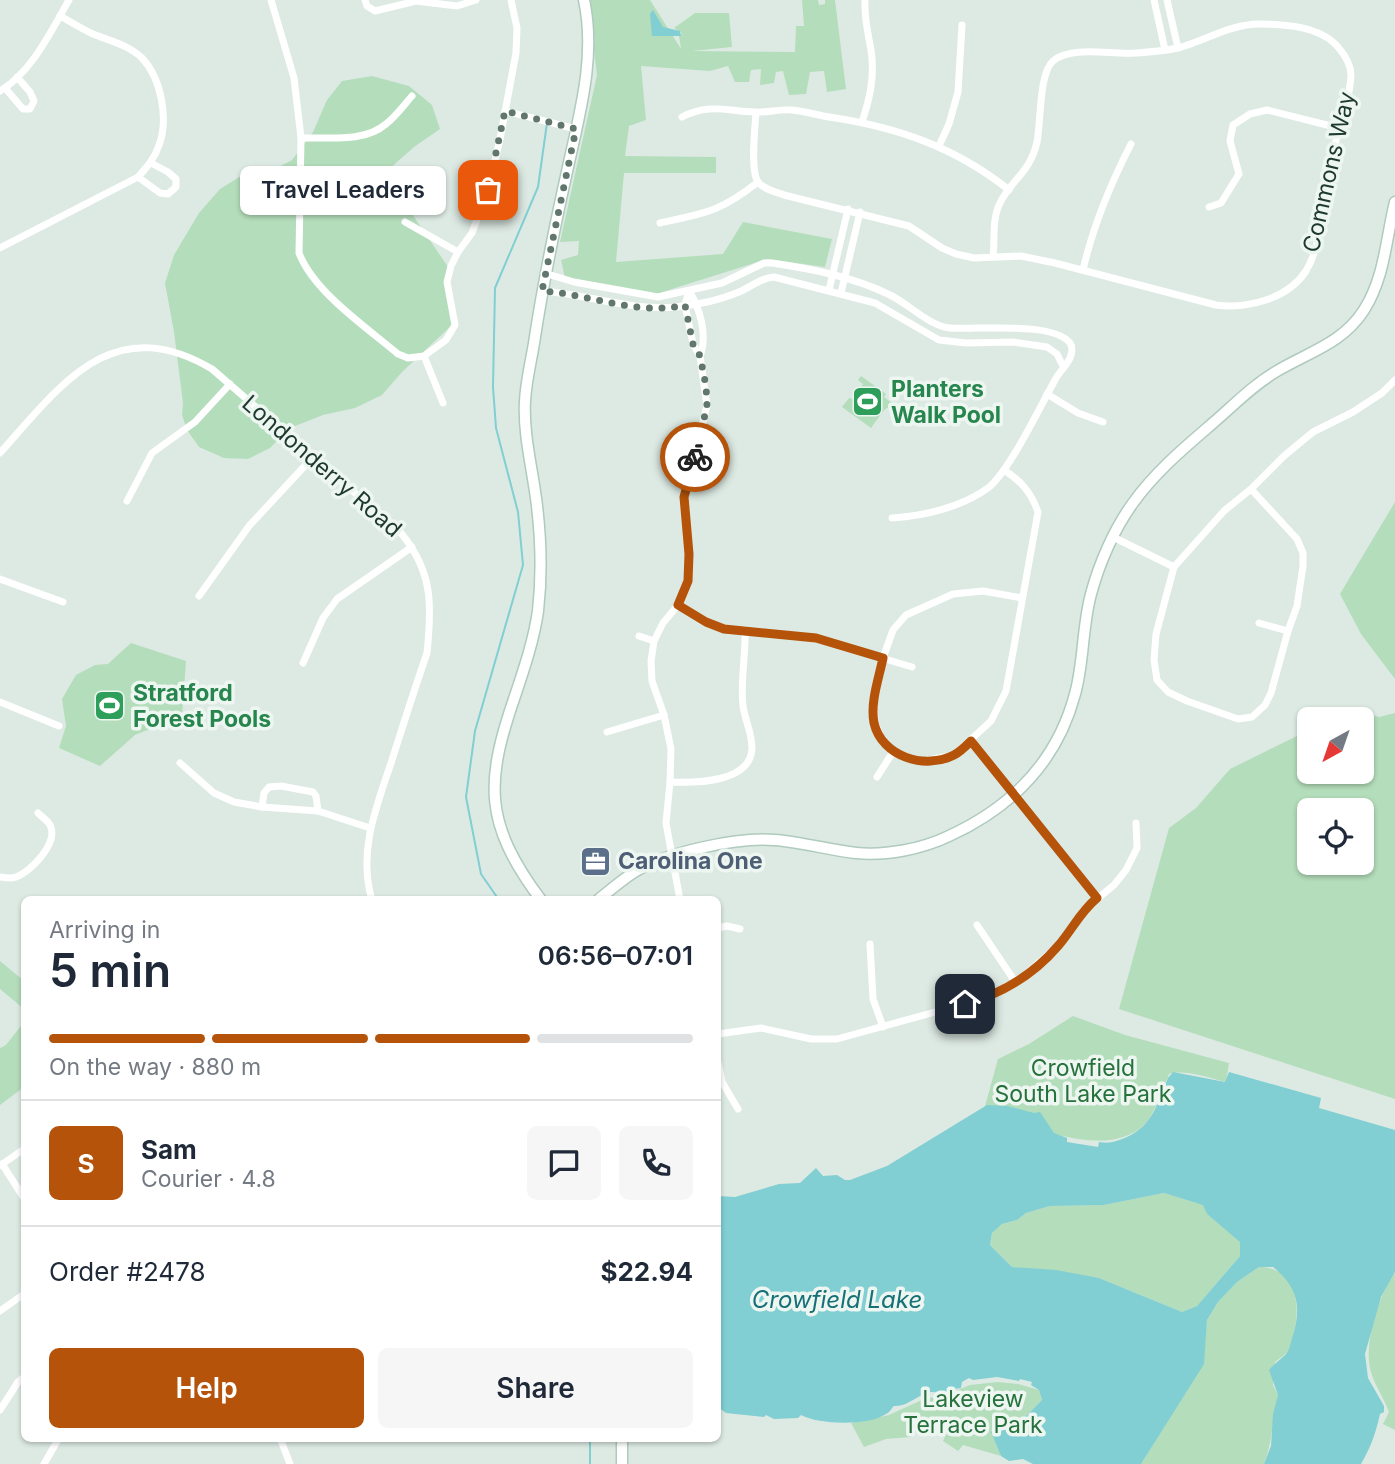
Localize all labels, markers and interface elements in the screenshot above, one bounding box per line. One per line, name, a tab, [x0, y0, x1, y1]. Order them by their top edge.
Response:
street label: Commons Way	[1297, 89, 1361, 255]
pin	[458, 160, 518, 220]
callout: Travel Leaders	[239, 166, 446, 214]
icon: bag	[469, 171, 507, 209]
text: Travel Leaders	[261, 176, 425, 204]
place label: Planters Walk Pool	[891, 375, 1001, 429]
sports icon: Planters Walk Pool	[851, 385, 885, 419]
street label: Londonderry Road	[236, 389, 408, 543]
courier	[660, 422, 730, 492]
icon: bike	[676, 438, 714, 476]
place label: Stratford Forest Pools	[133, 679, 271, 733]
sports icon: Stratford Forest Pools	[93, 689, 127, 723]
north arrow	[1297, 707, 1374, 784]
map controls	[1297, 707, 1374, 875]
button: locate	[1297, 798, 1374, 875]
office icon: Carolina One	[578, 844, 612, 878]
place label: Carolina One	[618, 847, 763, 875]
text: Arriving in	[49, 916, 160, 944]
text: 06:56–07:01	[538, 940, 693, 971]
text: 5 min	[49, 942, 171, 998]
pin	[935, 974, 995, 1034]
icon: home	[946, 985, 984, 1023]
text: On the way · 880 m	[49, 1053, 261, 1081]
park label: Crowfield South Lake Park	[995, 1054, 1172, 1108]
button: chat	[527, 1126, 601, 1200]
button: phone	[619, 1126, 693, 1200]
text: Sam	[141, 1134, 197, 1165]
text: S	[77, 1148, 95, 1179]
text: Courier · 4.8	[141, 1165, 276, 1193]
text: Order #2478	[49, 1256, 206, 1287]
text: $22.94	[600, 1256, 693, 1287]
water label: Crowfield Lake	[752, 1285, 922, 1314]
button: Help	[49, 1348, 364, 1428]
button: Share	[378, 1348, 693, 1428]
park label: Lakeview Terrace Park	[903, 1385, 1043, 1439]

